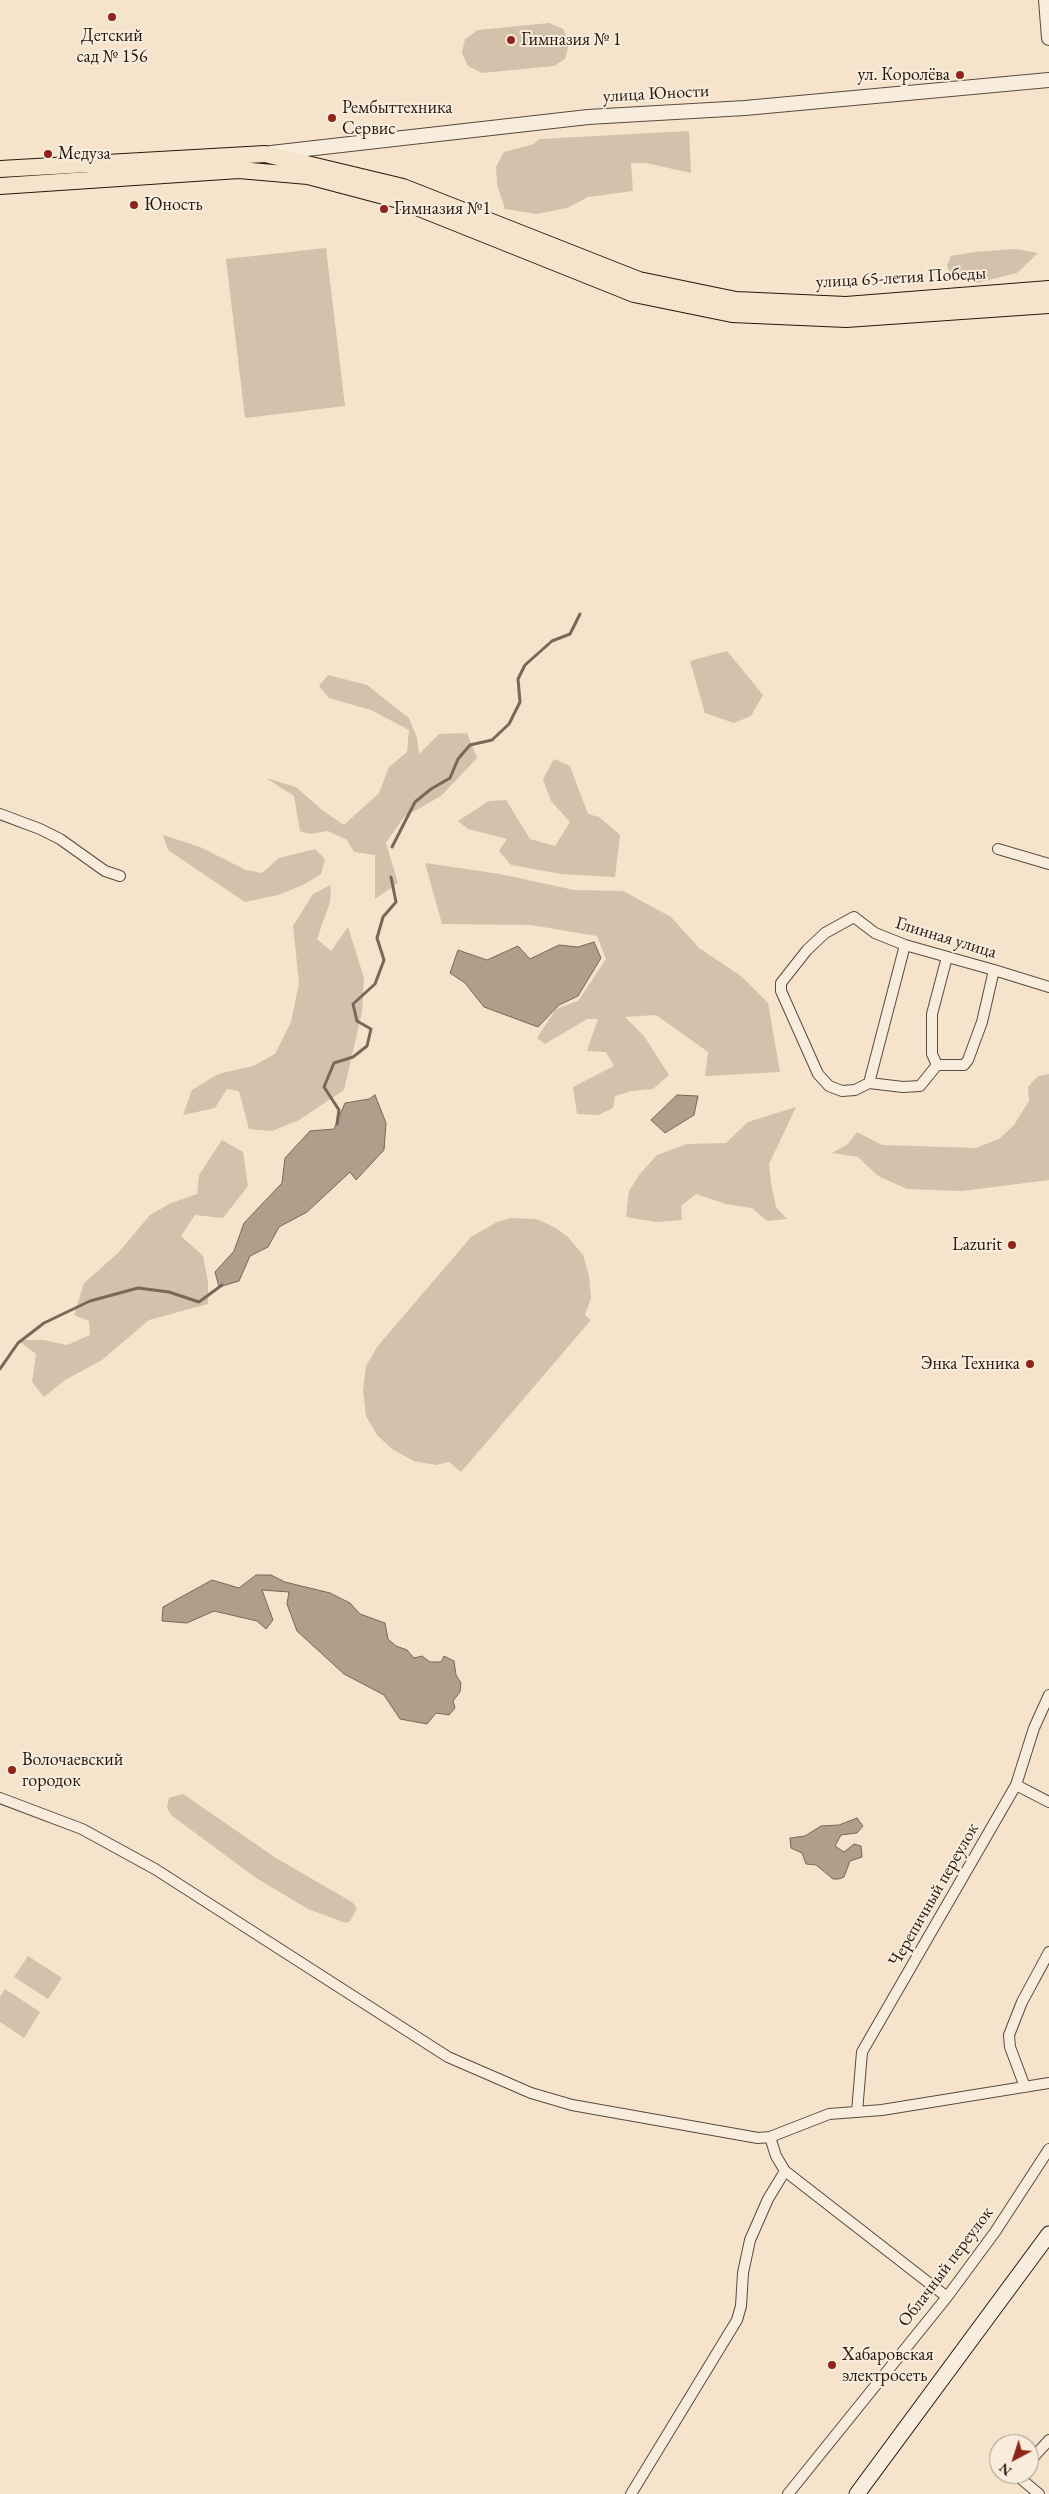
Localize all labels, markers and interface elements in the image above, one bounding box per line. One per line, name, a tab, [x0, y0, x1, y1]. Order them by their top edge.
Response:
marker: Детский сад № 156	[106, 11, 118, 23]
place label: Детский сад № 156	[76, 25, 148, 68]
place label: Гимназия № 1	[521, 29, 622, 51]
marker: Гимназия № 1	[505, 34, 517, 46]
place label: ул. Королёва	[857, 64, 950, 86]
marker: ул. Королёва	[954, 69, 966, 81]
street label: улица Юности	[602, 80, 710, 108]
place label: Рембыттехника Сервис	[342, 97, 452, 140]
marker: Рембыттехника Сервис	[326, 112, 338, 124]
place label: Медуза	[58, 143, 111, 165]
marker: Медуза	[42, 148, 54, 160]
place label: Юность	[144, 194, 203, 216]
place label: Гимназия №1	[394, 198, 491, 220]
marker: Юность	[128, 199, 140, 211]
marker: Гимназия №1	[378, 203, 390, 215]
street label: улица 65-летия Победы	[815, 263, 987, 293]
street label: Глинная улица	[893, 912, 999, 964]
place label: Lazurit	[952, 1234, 1002, 1256]
marker: Lazurit	[1006, 1239, 1018, 1251]
place label: Энка Техника	[921, 1353, 1020, 1375]
marker: Энка Техника	[1024, 1358, 1036, 1370]
place label: Волочаевский городок	[22, 1749, 123, 1792]
marker: Волочаевский городок	[6, 1764, 18, 1776]
street label: Черепичный переулок	[884, 1820, 984, 1970]
street label: Облачный переулок	[894, 2203, 998, 2331]
place label: Хабаровская электросеть	[842, 2344, 933, 2386]
marker: Хабаровская электросеть	[826, 2359, 838, 2371]
north arrow	[989, 2434, 1039, 2484]
text: N	[995, 2459, 1015, 2480]

